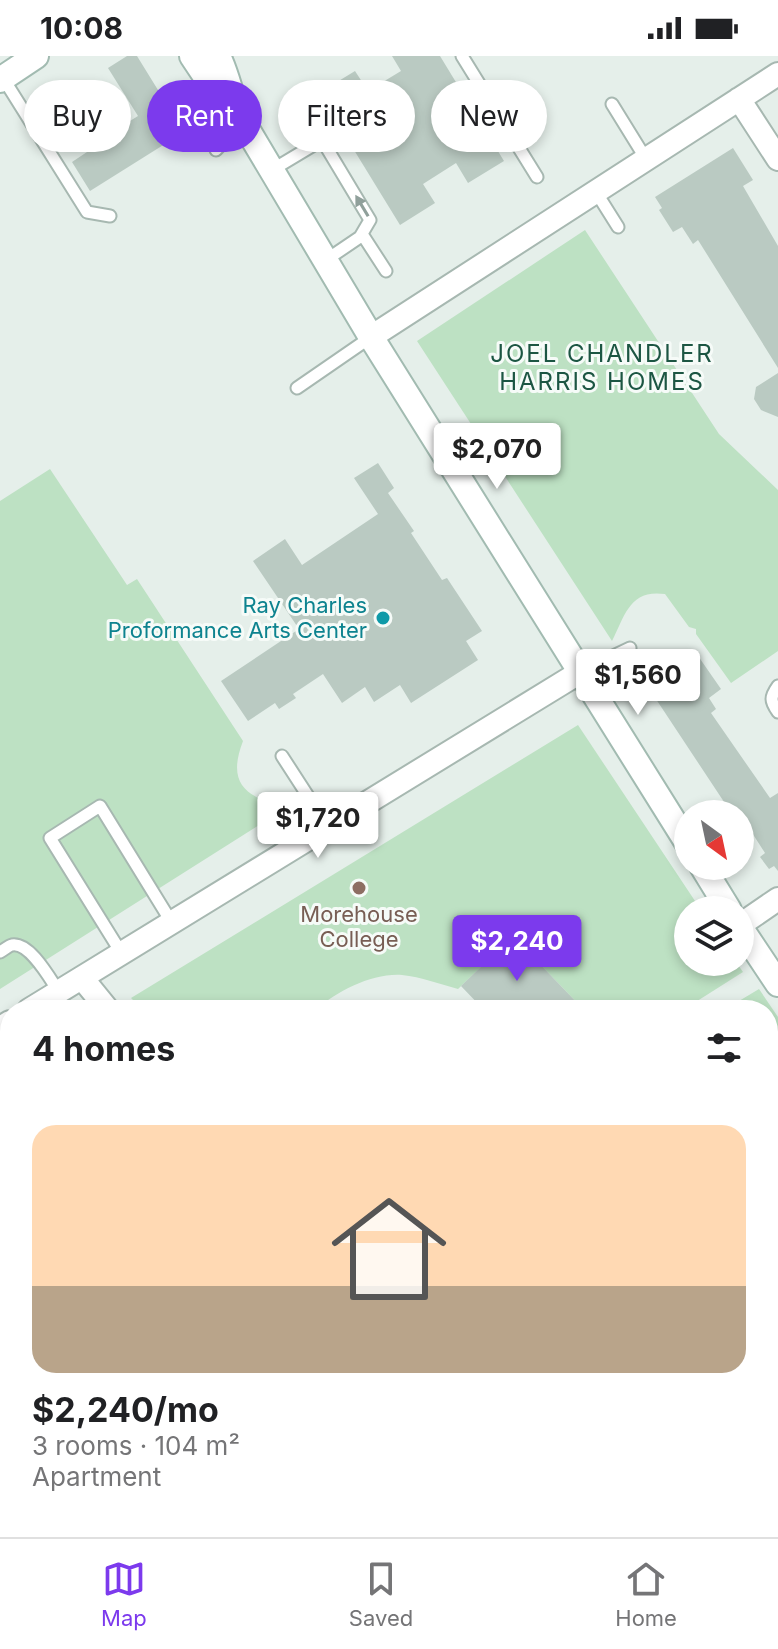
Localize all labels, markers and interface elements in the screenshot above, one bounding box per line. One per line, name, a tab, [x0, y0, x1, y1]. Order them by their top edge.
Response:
text: 10:08	[40, 10, 123, 46]
chip: Buy	[24, 80, 131, 152]
chip: Rent	[147, 80, 262, 152]
chip: Filters	[278, 80, 415, 152]
chip: New	[431, 80, 547, 152]
one-way arrow	[355, 195, 369, 217]
district label: JOEL CHANDLER HARRIS HOMES	[490, 339, 714, 396]
pin: $2,070	[432, 423, 562, 491]
text: $2,070	[452, 433, 542, 464]
place label: Ray Charles Proformance Arts Center	[108, 592, 367, 643]
marker: Ray Charles Proformance Arts Center	[374, 609, 392, 627]
pin: $1,560	[573, 649, 703, 717]
text: $1,560	[594, 659, 682, 690]
pin: $1,720	[253, 792, 383, 860]
north arrow	[674, 800, 754, 880]
map controls	[674, 800, 754, 976]
text: $1,720	[275, 802, 361, 833]
marker: Morehouse College	[350, 879, 368, 897]
button: layers	[674, 896, 754, 976]
place label: Morehouse College	[300, 901, 418, 952]
pin: $2,240	[452, 915, 582, 983]
text: $2,240	[470, 925, 564, 956]
icon: filters	[702, 1026, 746, 1070]
text: 4 homes	[32, 1028, 175, 1069]
icon: home	[317, 1177, 461, 1321]
text: $2,240/mo	[32, 1389, 219, 1430]
text: 3 rooms · 104 m²	[32, 1430, 240, 1461]
text: Apartment	[32, 1461, 161, 1492]
tab: Map	[101, 1557, 147, 1631]
tab: Saved	[349, 1557, 413, 1631]
tab: Home	[615, 1557, 677, 1631]

